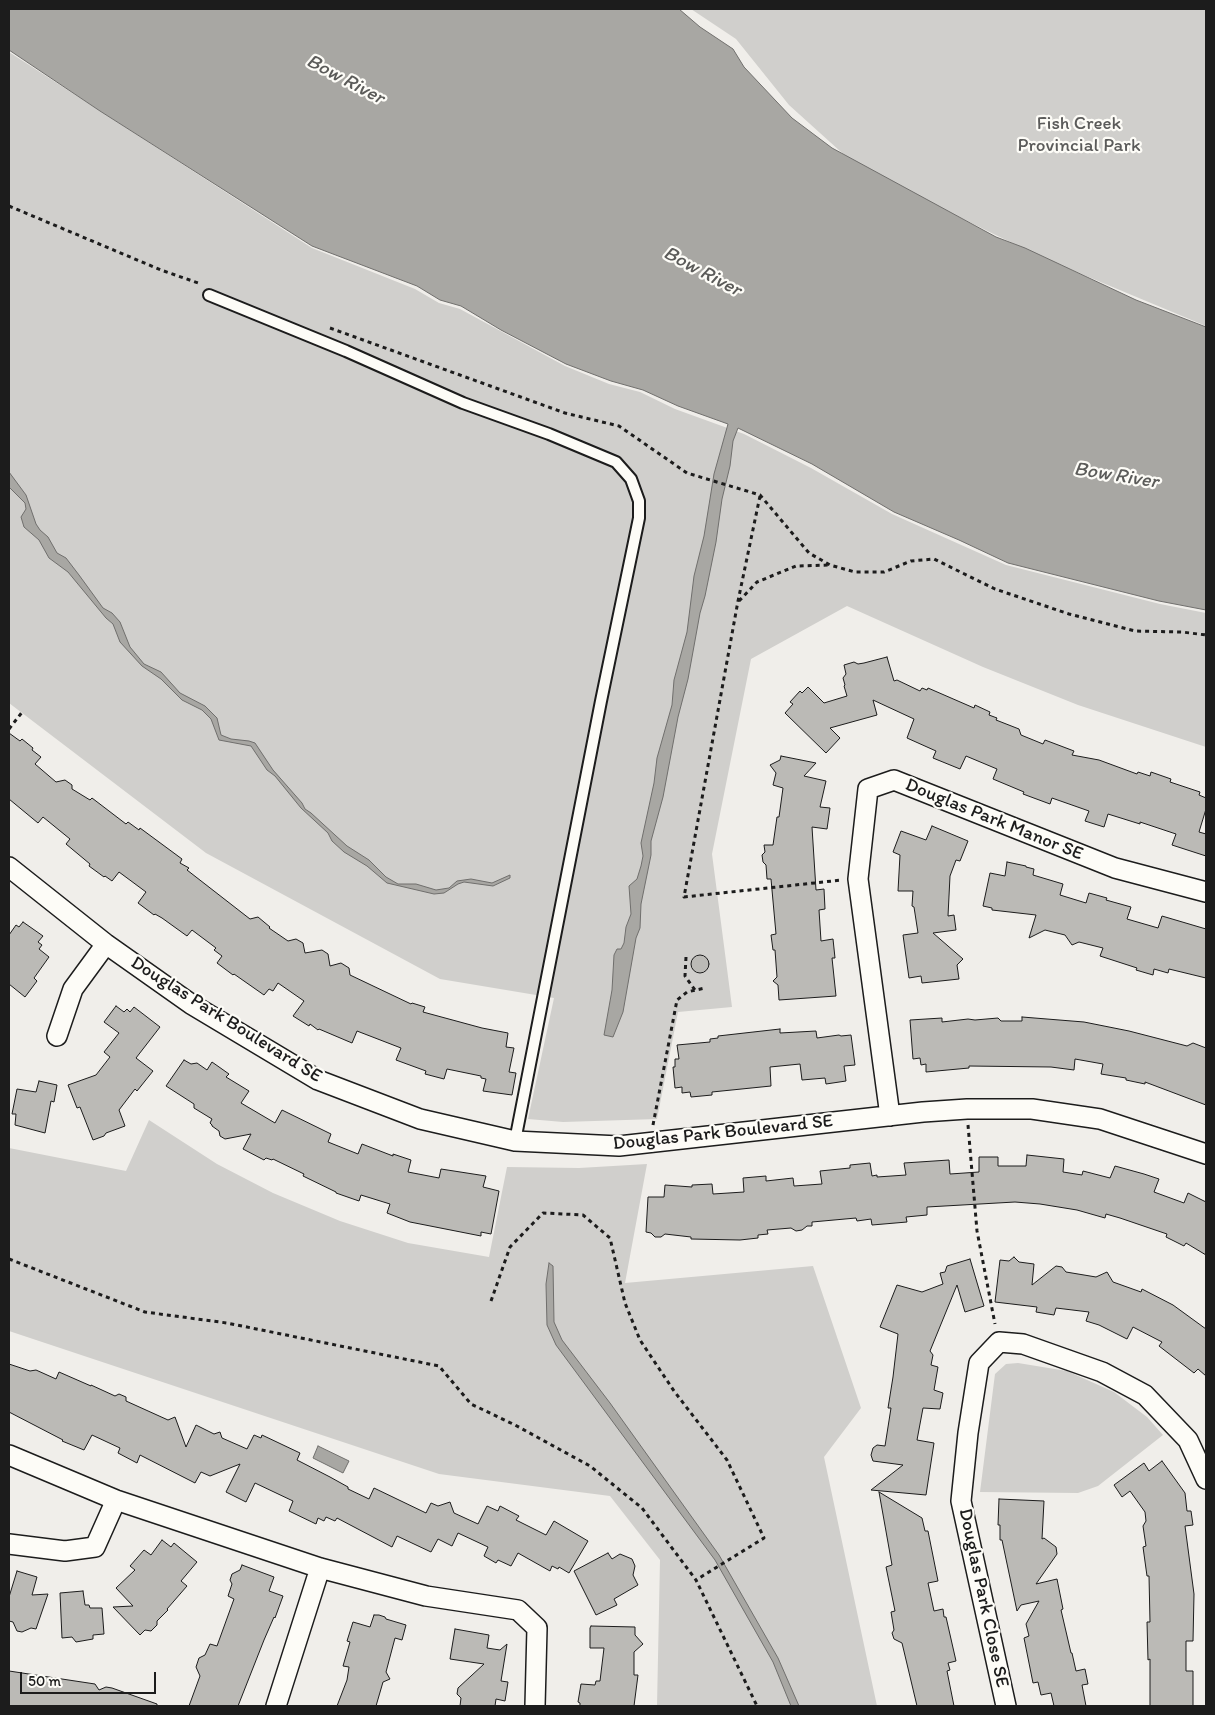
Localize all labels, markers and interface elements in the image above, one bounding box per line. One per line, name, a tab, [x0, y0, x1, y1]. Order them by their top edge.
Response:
water label: Bow River	[302, 50, 388, 110]
park label: Fish Creek Provincial Park	[1017, 113, 1141, 157]
water label: Bow River	[659, 242, 745, 302]
water label: Bow River	[1072, 458, 1160, 494]
street label: Douglas Park Manor SE	[902, 774, 1086, 866]
street label: Douglas Park Boulevard SE	[126, 952, 326, 1088]
street label: Douglas Park Boulevard SE	[612, 1110, 834, 1156]
street label: Douglas Park Close SE	[953, 1506, 1013, 1690]
scale bar	[22, 1662, 159, 1694]
text: 50 m	[28, 1672, 61, 1690]

